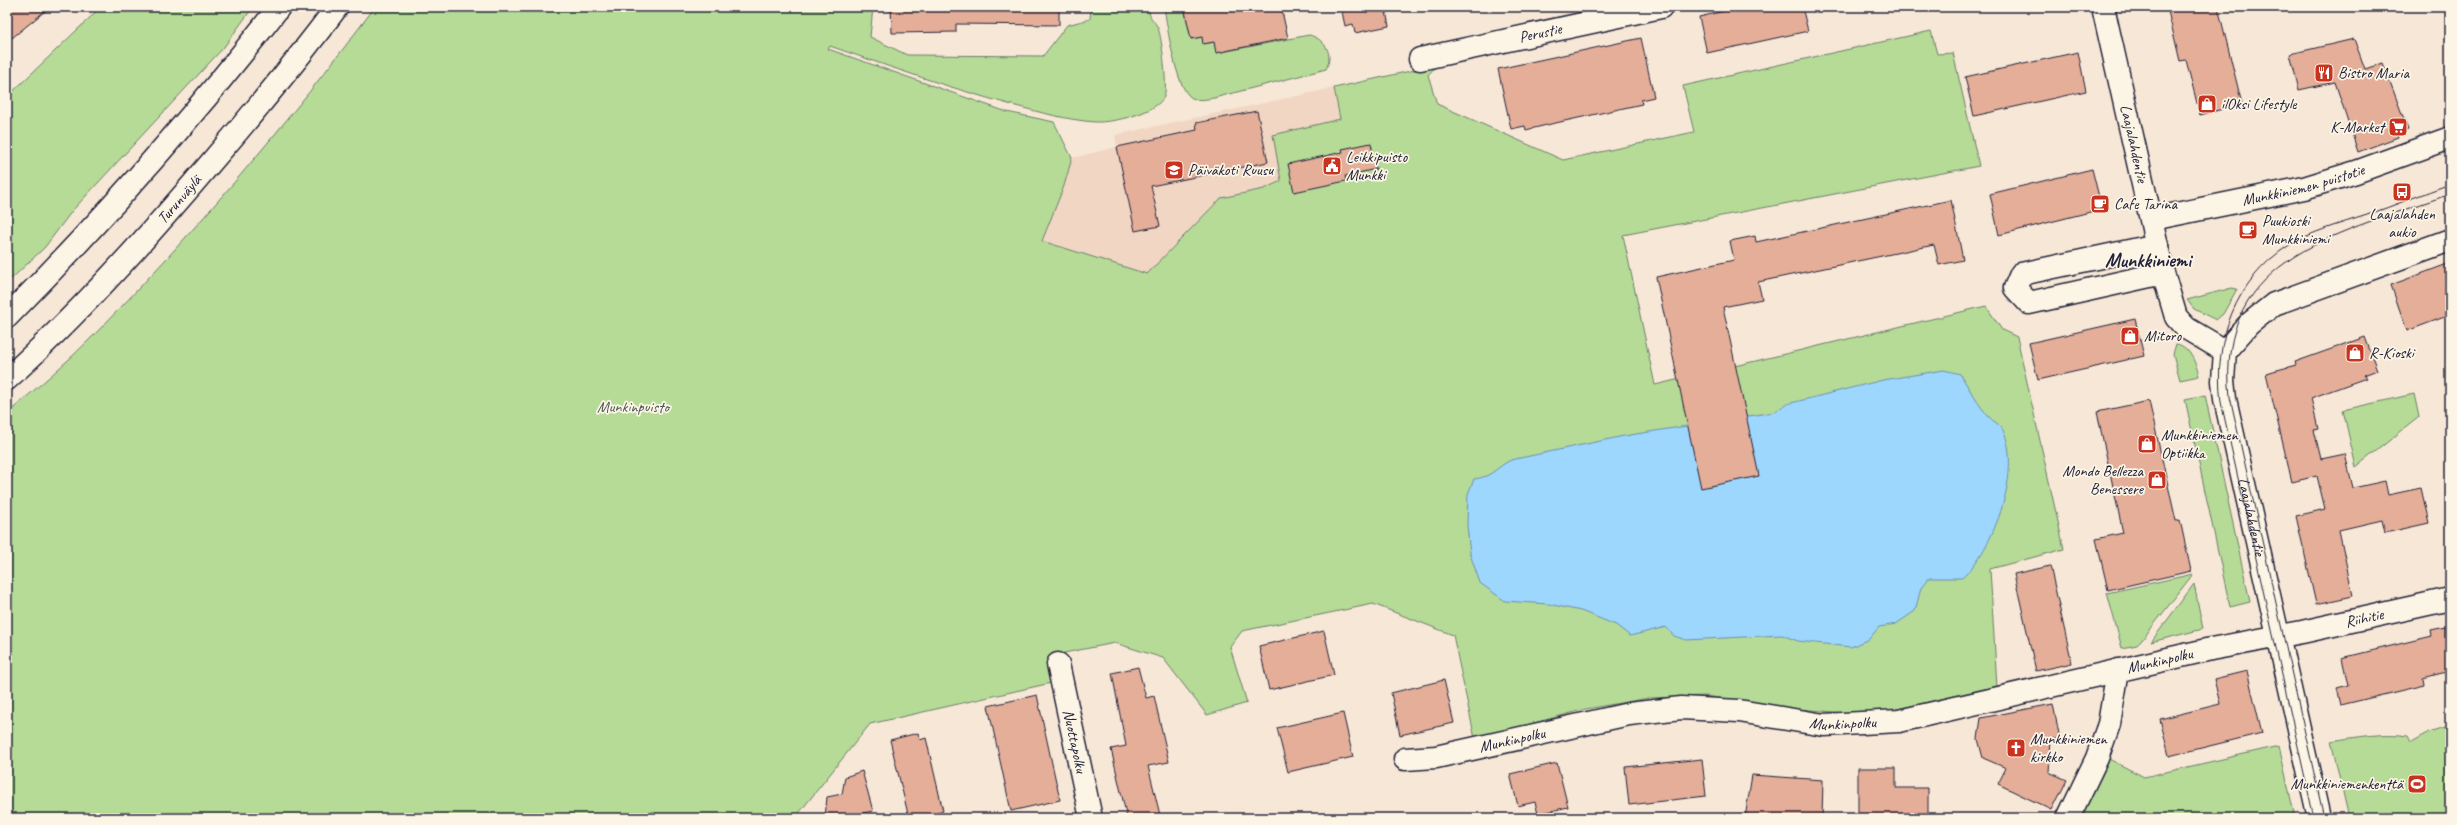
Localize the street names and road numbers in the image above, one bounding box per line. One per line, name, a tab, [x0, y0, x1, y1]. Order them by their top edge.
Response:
street label: Perustie	[1517, 18, 1565, 47]
street label: Laajalahdentie	[2115, 103, 2153, 186]
street label: Munkkiniemen puistotie	[2240, 159, 2369, 210]
street label: Turunväylä	[153, 170, 207, 228]
street label: Laajalahdentie	[2233, 476, 2270, 560]
street label: Riihitie	[2343, 604, 2387, 632]
street label: Munkinpolku	[2125, 643, 2195, 678]
street label: Nuottapolku	[1058, 708, 1091, 776]
street label: Munkinpolku	[1808, 712, 1878, 735]
street label: Munkinpolku	[1477, 723, 1548, 757]

